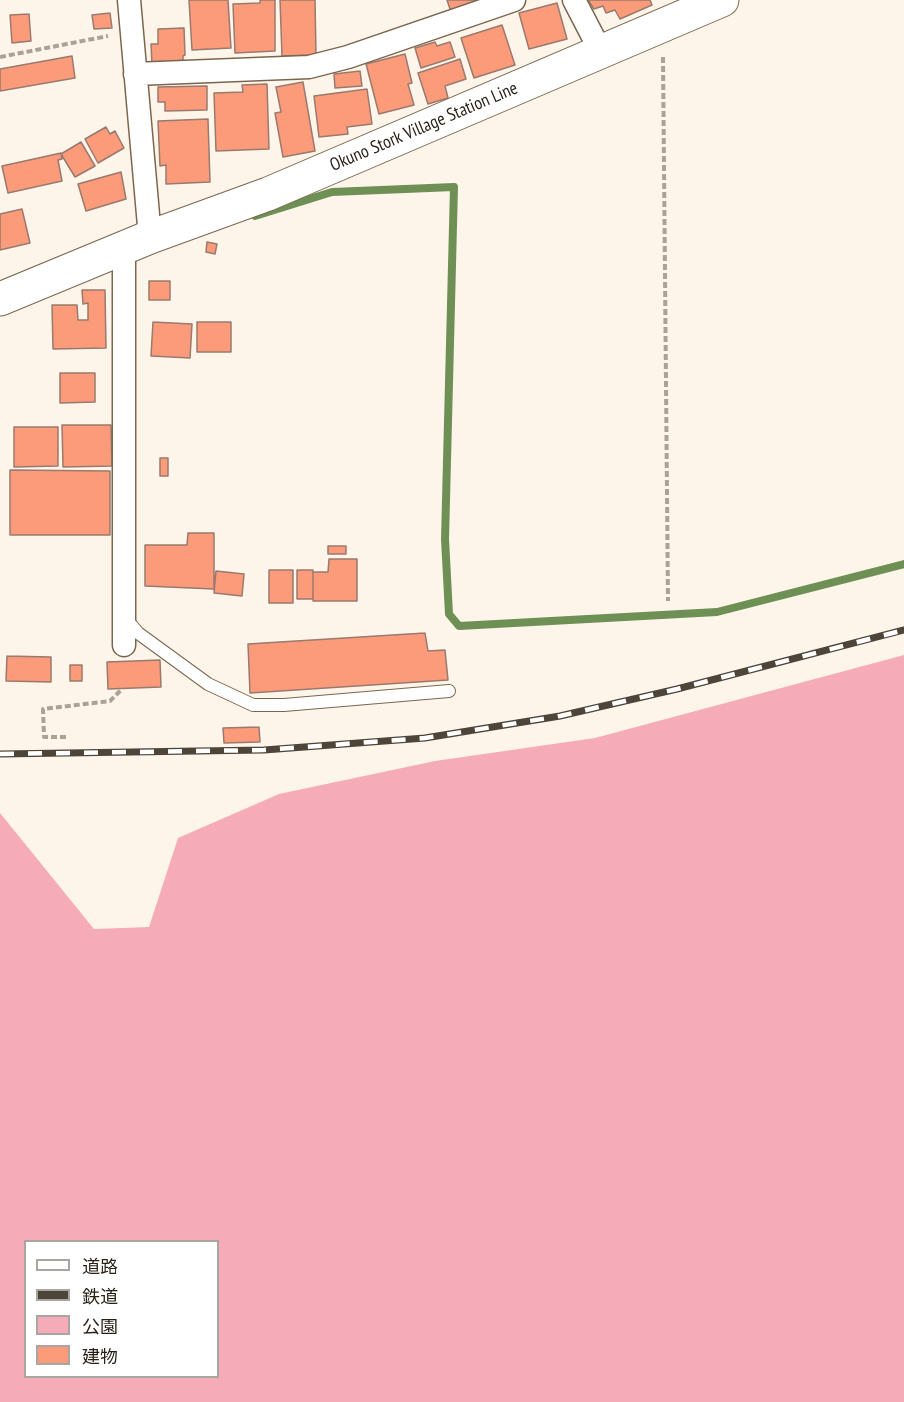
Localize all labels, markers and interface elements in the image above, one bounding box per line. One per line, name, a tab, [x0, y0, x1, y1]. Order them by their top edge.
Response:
street label: Okuno Stork Village Station Line	[327, 78, 521, 176]
legend	[24, 1240, 219, 1378]
text: 道路	[82, 1255, 118, 1278]
text: 鉄道	[82, 1285, 118, 1308]
text: 公園	[82, 1315, 118, 1338]
text: 建物	[82, 1345, 118, 1368]

